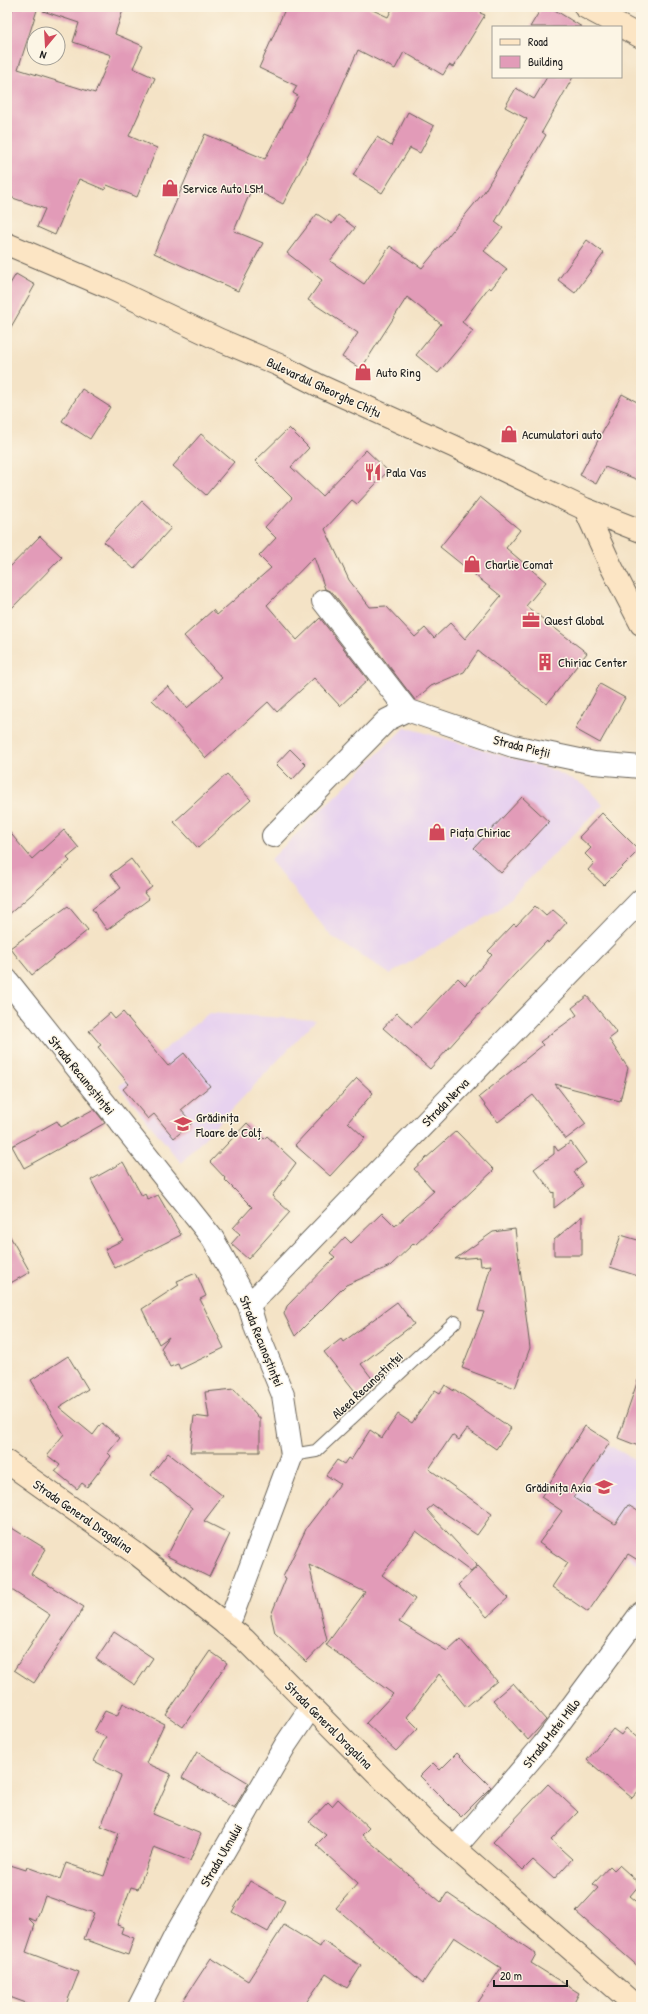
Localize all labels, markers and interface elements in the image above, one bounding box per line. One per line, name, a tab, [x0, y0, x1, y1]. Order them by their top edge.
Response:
north arrow	[26, 26, 66, 66]
legend	[492, 26, 622, 78]
text: Road	[528, 33, 548, 50]
text: N	[38, 48, 48, 63]
text: Building	[528, 53, 563, 70]
shop icon: Service Auto LSM	[160, 178, 180, 198]
place label: Service Auto LSM	[183, 179, 264, 197]
street label: Bulevardul Gheorghe Chițu	[264, 353, 384, 421]
shop icon: Auto Ring	[353, 362, 373, 382]
place label: Auto Ring	[376, 363, 421, 381]
shop icon: Acumulatori auto	[499, 424, 519, 444]
place label: Acumulatori auto	[522, 425, 602, 443]
restaurant icon: Pala Vas	[363, 462, 383, 482]
place label: Pala Vas	[386, 463, 426, 481]
shop icon: Charlie Comat	[462, 554, 482, 574]
place label: Charlie Comat	[485, 555, 554, 573]
office icon: Quest Global	[521, 610, 541, 630]
place label: Quest Global	[544, 611, 605, 629]
building icon: Chiriac Center	[535, 652, 555, 672]
place label: Chiriac Center	[558, 653, 627, 671]
street label: Strada Pieții	[492, 730, 552, 762]
shop icon: Piața Chiriac	[427, 822, 447, 842]
place label: Piața Chiriac	[450, 823, 510, 841]
street label: Strada Recunoștinței	[44, 1032, 120, 1118]
street label: Strada Nerva	[417, 1074, 473, 1130]
place label: Grădinița Floare de Colț	[195, 1108, 262, 1141]
school or university icon: Grădinița Floare de Colț	[173, 1114, 193, 1134]
street label: Strada Recunoștinței	[235, 1293, 289, 1389]
street label: Aleea Recunoștinței	[327, 1347, 407, 1423]
street label: Strada General Dragalina	[30, 1475, 136, 1557]
school or university icon: Grădinița Axia	[594, 1477, 614, 1497]
place label: Grădinița Axia	[525, 1478, 591, 1496]
street label: Strada General Dragalina	[281, 1677, 377, 1773]
street label: Strada Matei Millo	[518, 1695, 584, 1771]
street label: Strada Ulmului	[196, 1820, 246, 1890]
scale bar	[494, 1962, 567, 1988]
text: 20 m	[500, 1967, 522, 1984]

